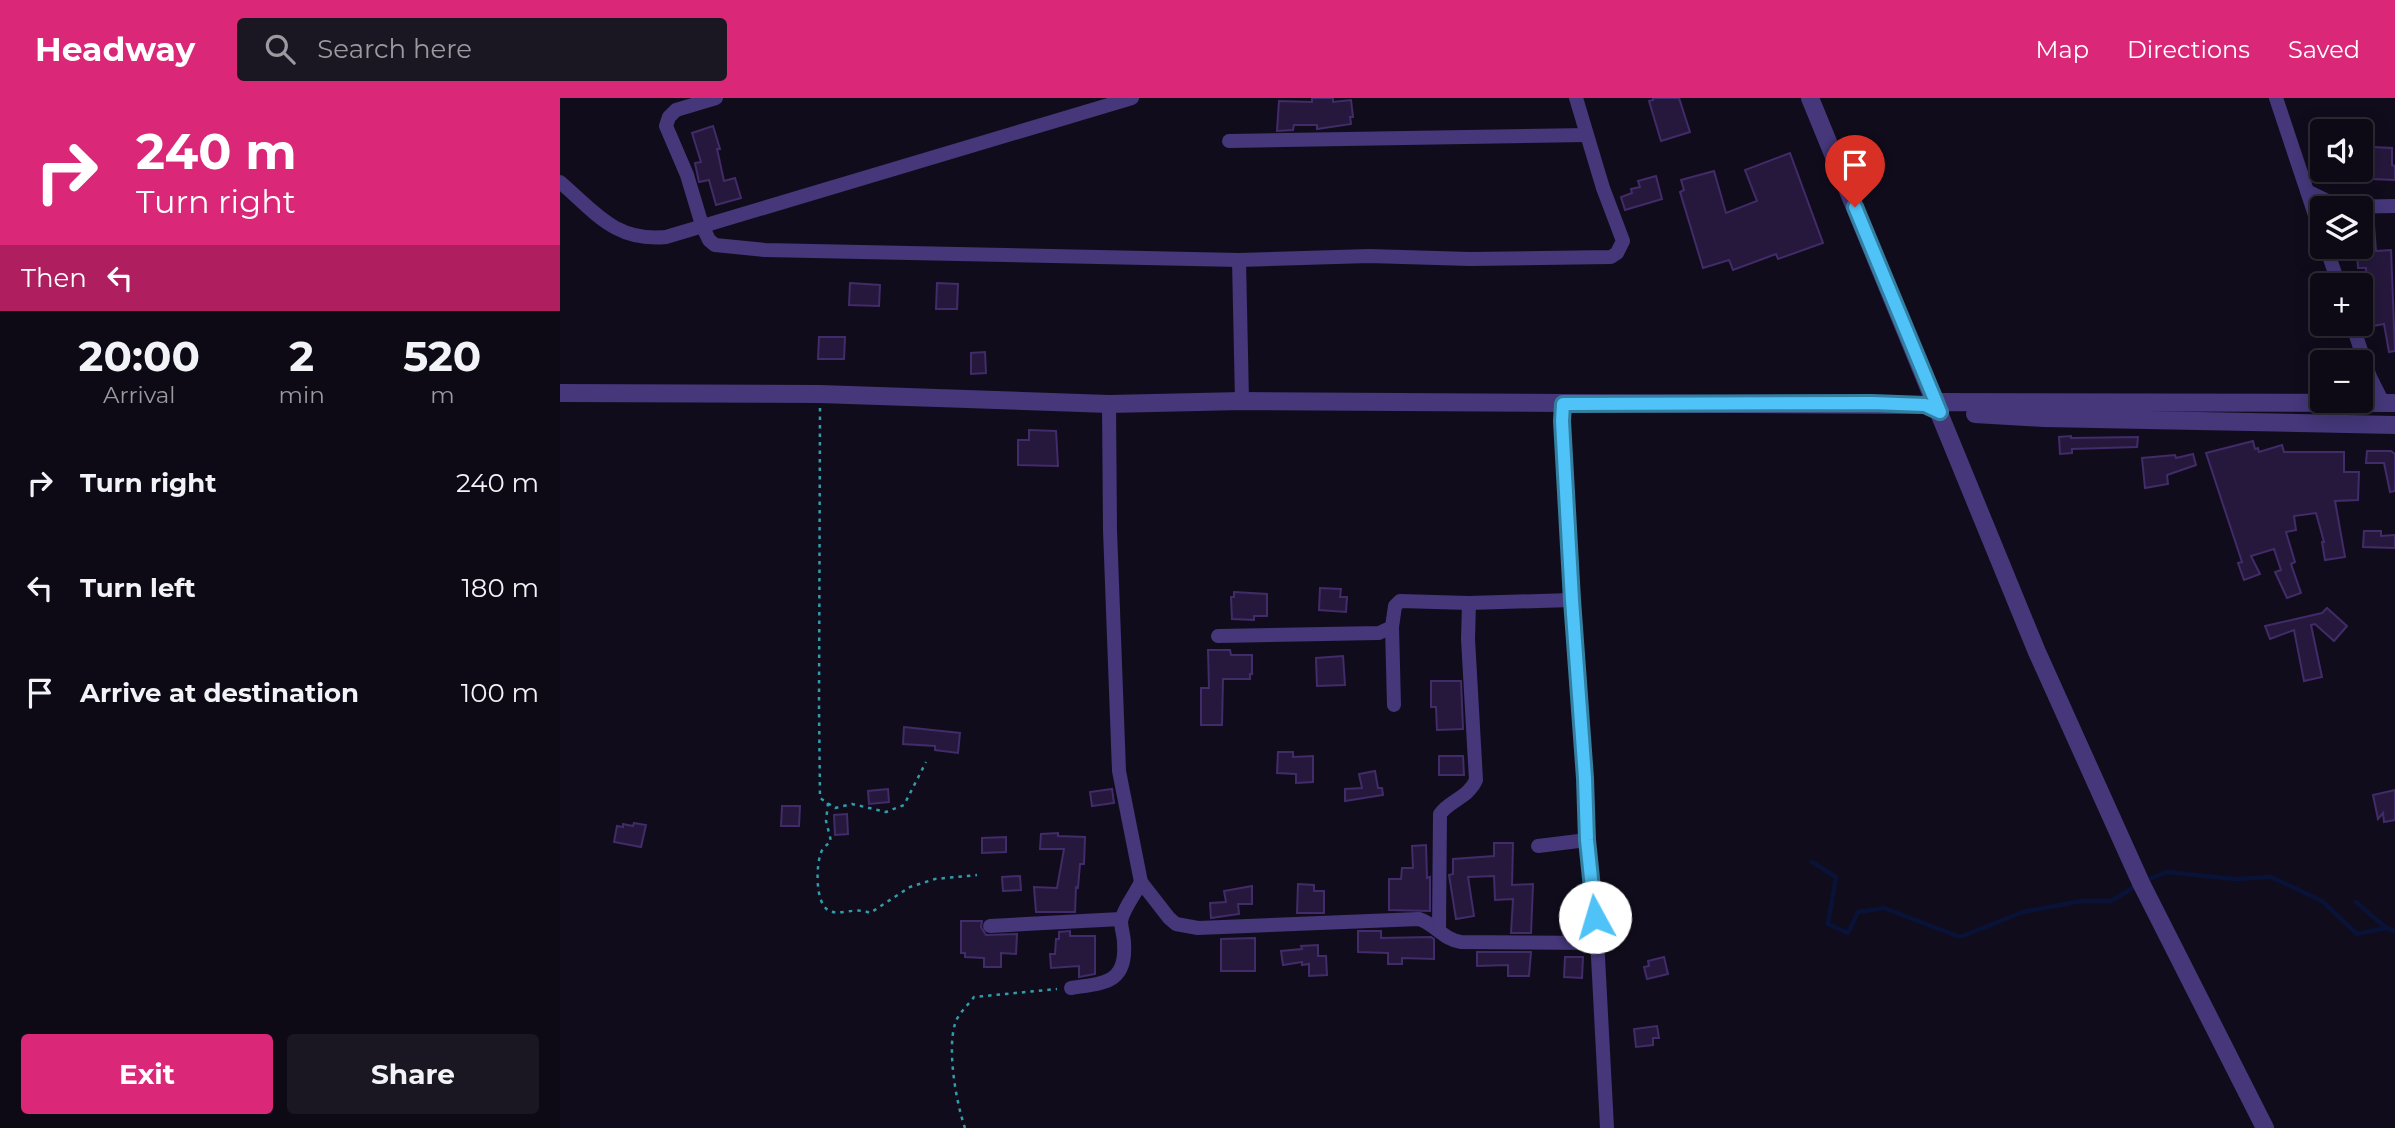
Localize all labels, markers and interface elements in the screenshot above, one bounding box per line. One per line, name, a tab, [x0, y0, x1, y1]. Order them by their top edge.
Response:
search box	[237, 18, 727, 81]
text: Headway	[35, 29, 195, 69]
icon: search	[261, 30, 299, 68]
text: Search here	[317, 33, 472, 65]
text: Map	[2036, 35, 2089, 64]
text: Directions	[2127, 35, 2250, 64]
text: Saved	[2288, 35, 2360, 64]
map controls	[2310, 119, 2373, 413]
button: sound	[2310, 119, 2373, 182]
text: 240 m	[136, 122, 297, 181]
icon: right	[21, 126, 112, 217]
pin	[1825, 135, 1885, 207]
icon: arrive	[1836, 146, 1874, 184]
text: Turn right	[136, 182, 296, 221]
button: layers	[2310, 196, 2373, 259]
icon: left	[101, 259, 139, 297]
text: Then	[21, 262, 87, 294]
button: +	[2310, 273, 2373, 336]
text: 20:00	[79, 330, 200, 382]
text: 2	[289, 330, 314, 382]
text: 520	[403, 330, 481, 382]
button: −	[2310, 350, 2373, 413]
text: Arrival	[103, 381, 176, 409]
text: min	[279, 381, 325, 409]
text: m	[430, 381, 455, 409]
icon: right	[21, 464, 59, 502]
text: Turn right	[80, 467, 216, 499]
text: 240 m	[456, 467, 539, 499]
icon: left	[21, 569, 59, 607]
text: Turn left	[80, 572, 196, 604]
text: 180 m	[461, 572, 539, 604]
icon: arrive	[21, 674, 59, 712]
text: Arrive at destination	[80, 677, 359, 709]
text: 100 m	[461, 677, 539, 709]
position arrow	[1558, 880, 1632, 954]
button: Exit	[21, 1034, 273, 1114]
button: Share	[287, 1034, 539, 1114]

